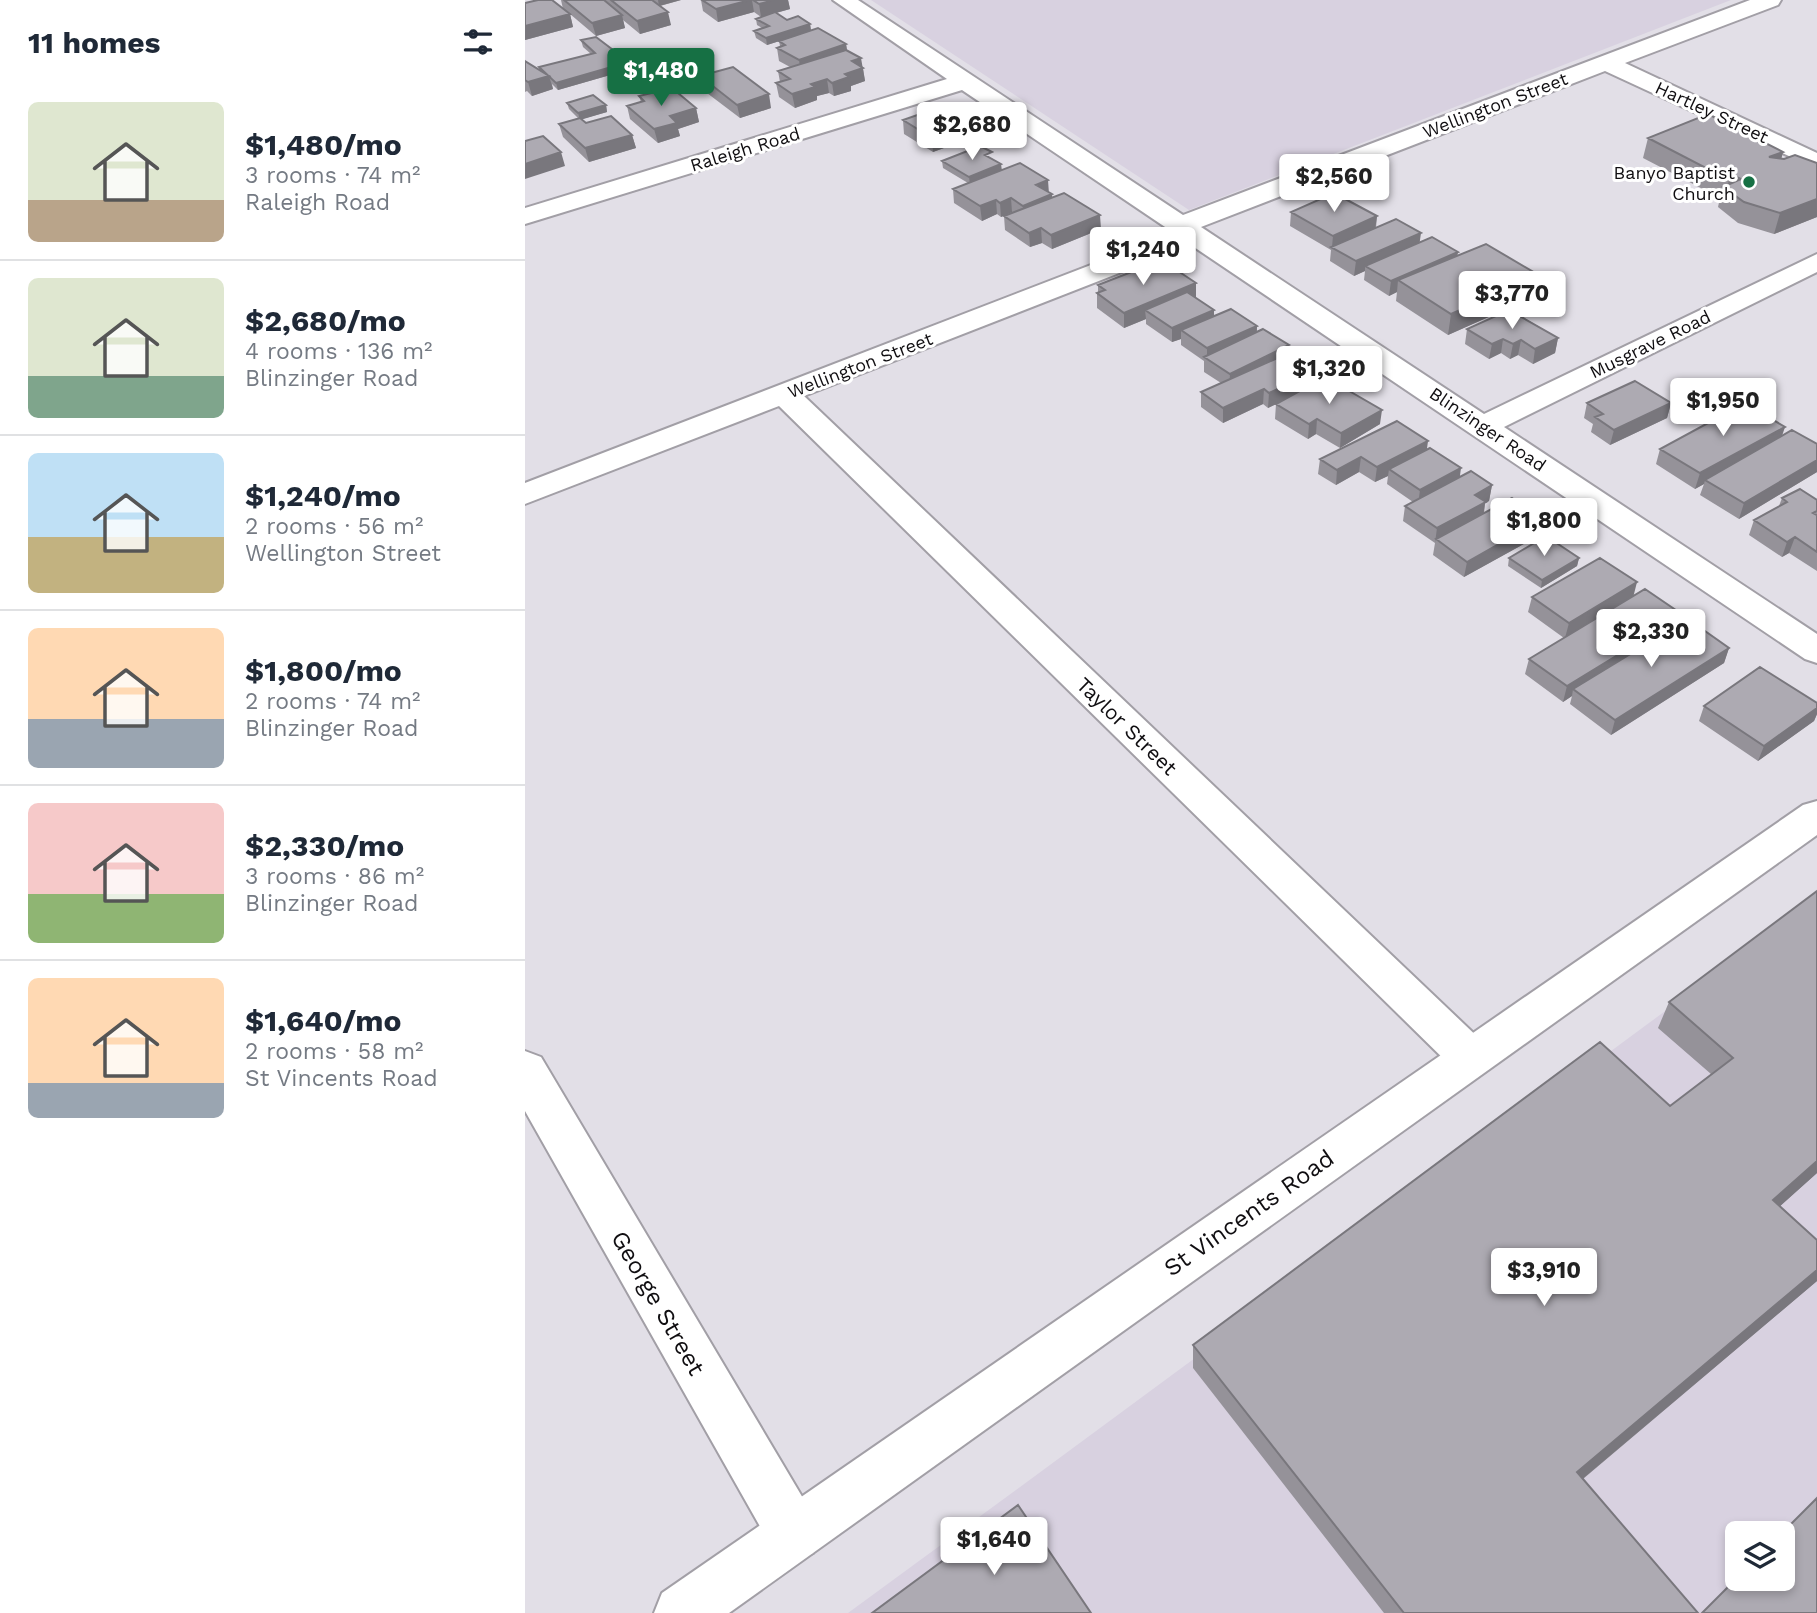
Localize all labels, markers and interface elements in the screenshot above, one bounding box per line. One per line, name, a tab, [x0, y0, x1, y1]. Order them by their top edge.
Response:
icon: filters	[459, 23, 497, 61]
text: 11 homes	[28, 25, 161, 60]
pin: $1,480	[604, 48, 718, 108]
text: $1,480	[623, 57, 699, 84]
street label: Wellington Street	[1420, 68, 1571, 142]
street label: Hartley Street	[1652, 77, 1772, 148]
pin: $2,680	[915, 102, 1029, 162]
text: $2,680	[933, 111, 1011, 138]
street label: Raleigh Road	[688, 122, 802, 176]
text: $1,480/mo	[245, 127, 402, 162]
icon: home	[84, 130, 168, 214]
pin: $2,560	[1277, 154, 1391, 214]
text: 3 rooms · 74 m²	[245, 162, 420, 189]
place label: Banyo Baptist Church	[1614, 162, 1735, 204]
text: $2,560	[1295, 163, 1373, 190]
marker: Banyo Baptist Church	[1741, 174, 1757, 190]
text: Raleigh Road	[245, 189, 390, 216]
pin: $1,240	[1086, 228, 1200, 287]
text: $1,240	[1106, 236, 1180, 263]
pin: $3,770	[1455, 272, 1569, 331]
text: $3,770	[1475, 280, 1549, 307]
text: $2,680/mo	[245, 303, 406, 338]
icon: home	[84, 306, 168, 390]
street label: Musgrave Road	[1586, 306, 1714, 382]
street label: Wellington Street	[785, 328, 936, 402]
text: 4 rooms · 136 m²	[245, 338, 433, 365]
pin: $1,320	[1272, 346, 1386, 406]
text: $1,320	[1292, 355, 1366, 382]
text: Blinzinger Road	[245, 365, 418, 392]
pin: $1,950	[1666, 378, 1780, 438]
street label: Blinzinger Road	[1426, 382, 1550, 476]
text: $1,950	[1686, 387, 1760, 414]
text: $1,240/mo	[245, 478, 401, 513]
icon: home	[84, 481, 168, 565]
pin: $1,800	[1487, 498, 1601, 558]
text: $1,800	[1506, 507, 1582, 534]
text: 2 rooms · 56 m²	[245, 513, 423, 540]
text: Wellington Street	[245, 540, 441, 567]
pin: $2,330	[1594, 610, 1708, 669]
text: $2,330	[1612, 618, 1690, 645]
text: $1,800/mo	[245, 653, 402, 688]
icon: home	[84, 656, 168, 740]
street label: Taylor Street	[1071, 672, 1183, 780]
text: 2 rooms · 74 m²	[245, 688, 420, 715]
text: Blinzinger Road	[245, 715, 418, 742]
text: $2,330/mo	[245, 828, 404, 863]
icon: home	[84, 831, 168, 915]
text: 3 rooms · 86 m²	[245, 863, 424, 890]
text: Blinzinger Road	[245, 890, 418, 917]
text: $1,640/mo	[245, 1003, 401, 1038]
icon: home	[84, 1006, 168, 1090]
text: 2 rooms · 58 m²	[245, 1038, 424, 1065]
text: St Vincents Road	[245, 1065, 438, 1092]
street label: St Vincents Road	[1159, 1144, 1339, 1282]
street label: George Street	[605, 1226, 711, 1380]
pin: $3,910	[1487, 1248, 1601, 1308]
text: $3,910	[1507, 1257, 1581, 1284]
pin: $1,640	[937, 1518, 1051, 1577]
map controls	[1725, 1521, 1795, 1591]
button: layers	[1725, 1521, 1795, 1591]
text: $1,640	[956, 1526, 1032, 1553]

